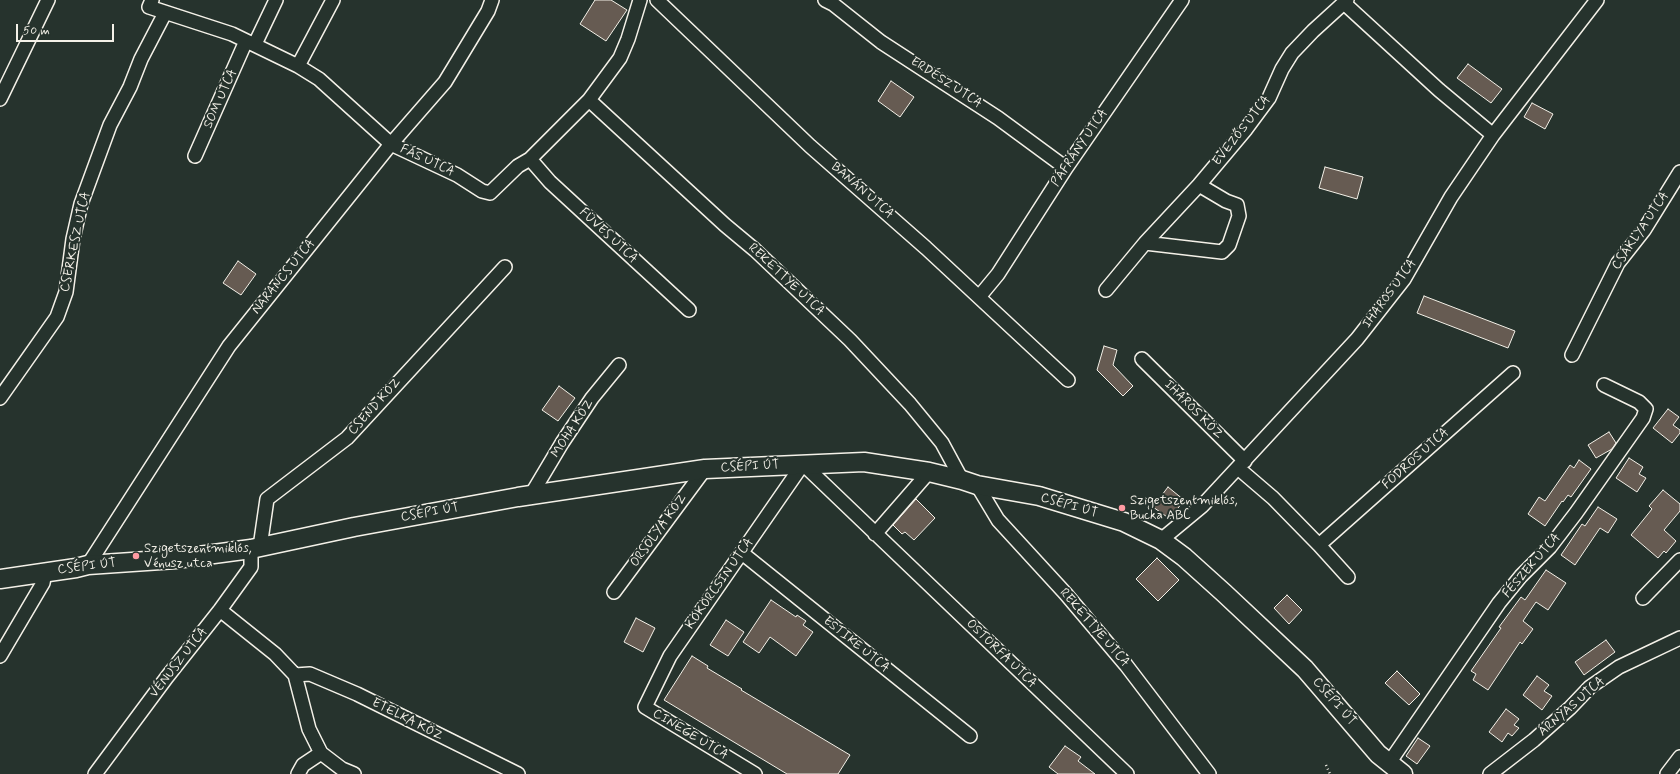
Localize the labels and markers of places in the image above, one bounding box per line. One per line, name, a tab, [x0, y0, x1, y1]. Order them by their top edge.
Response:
place label: Szigetszentmiklós, Bucka ABC	[1130, 493, 1237, 524]
marker: Szigetszentmiklós, Bucka ABC	[1117, 503, 1127, 513]
place label: Szigetszentmiklós, Vénusz utca	[144, 541, 251, 572]
marker: Szigetszentmiklós, Vénusz utca	[131, 551, 141, 561]

